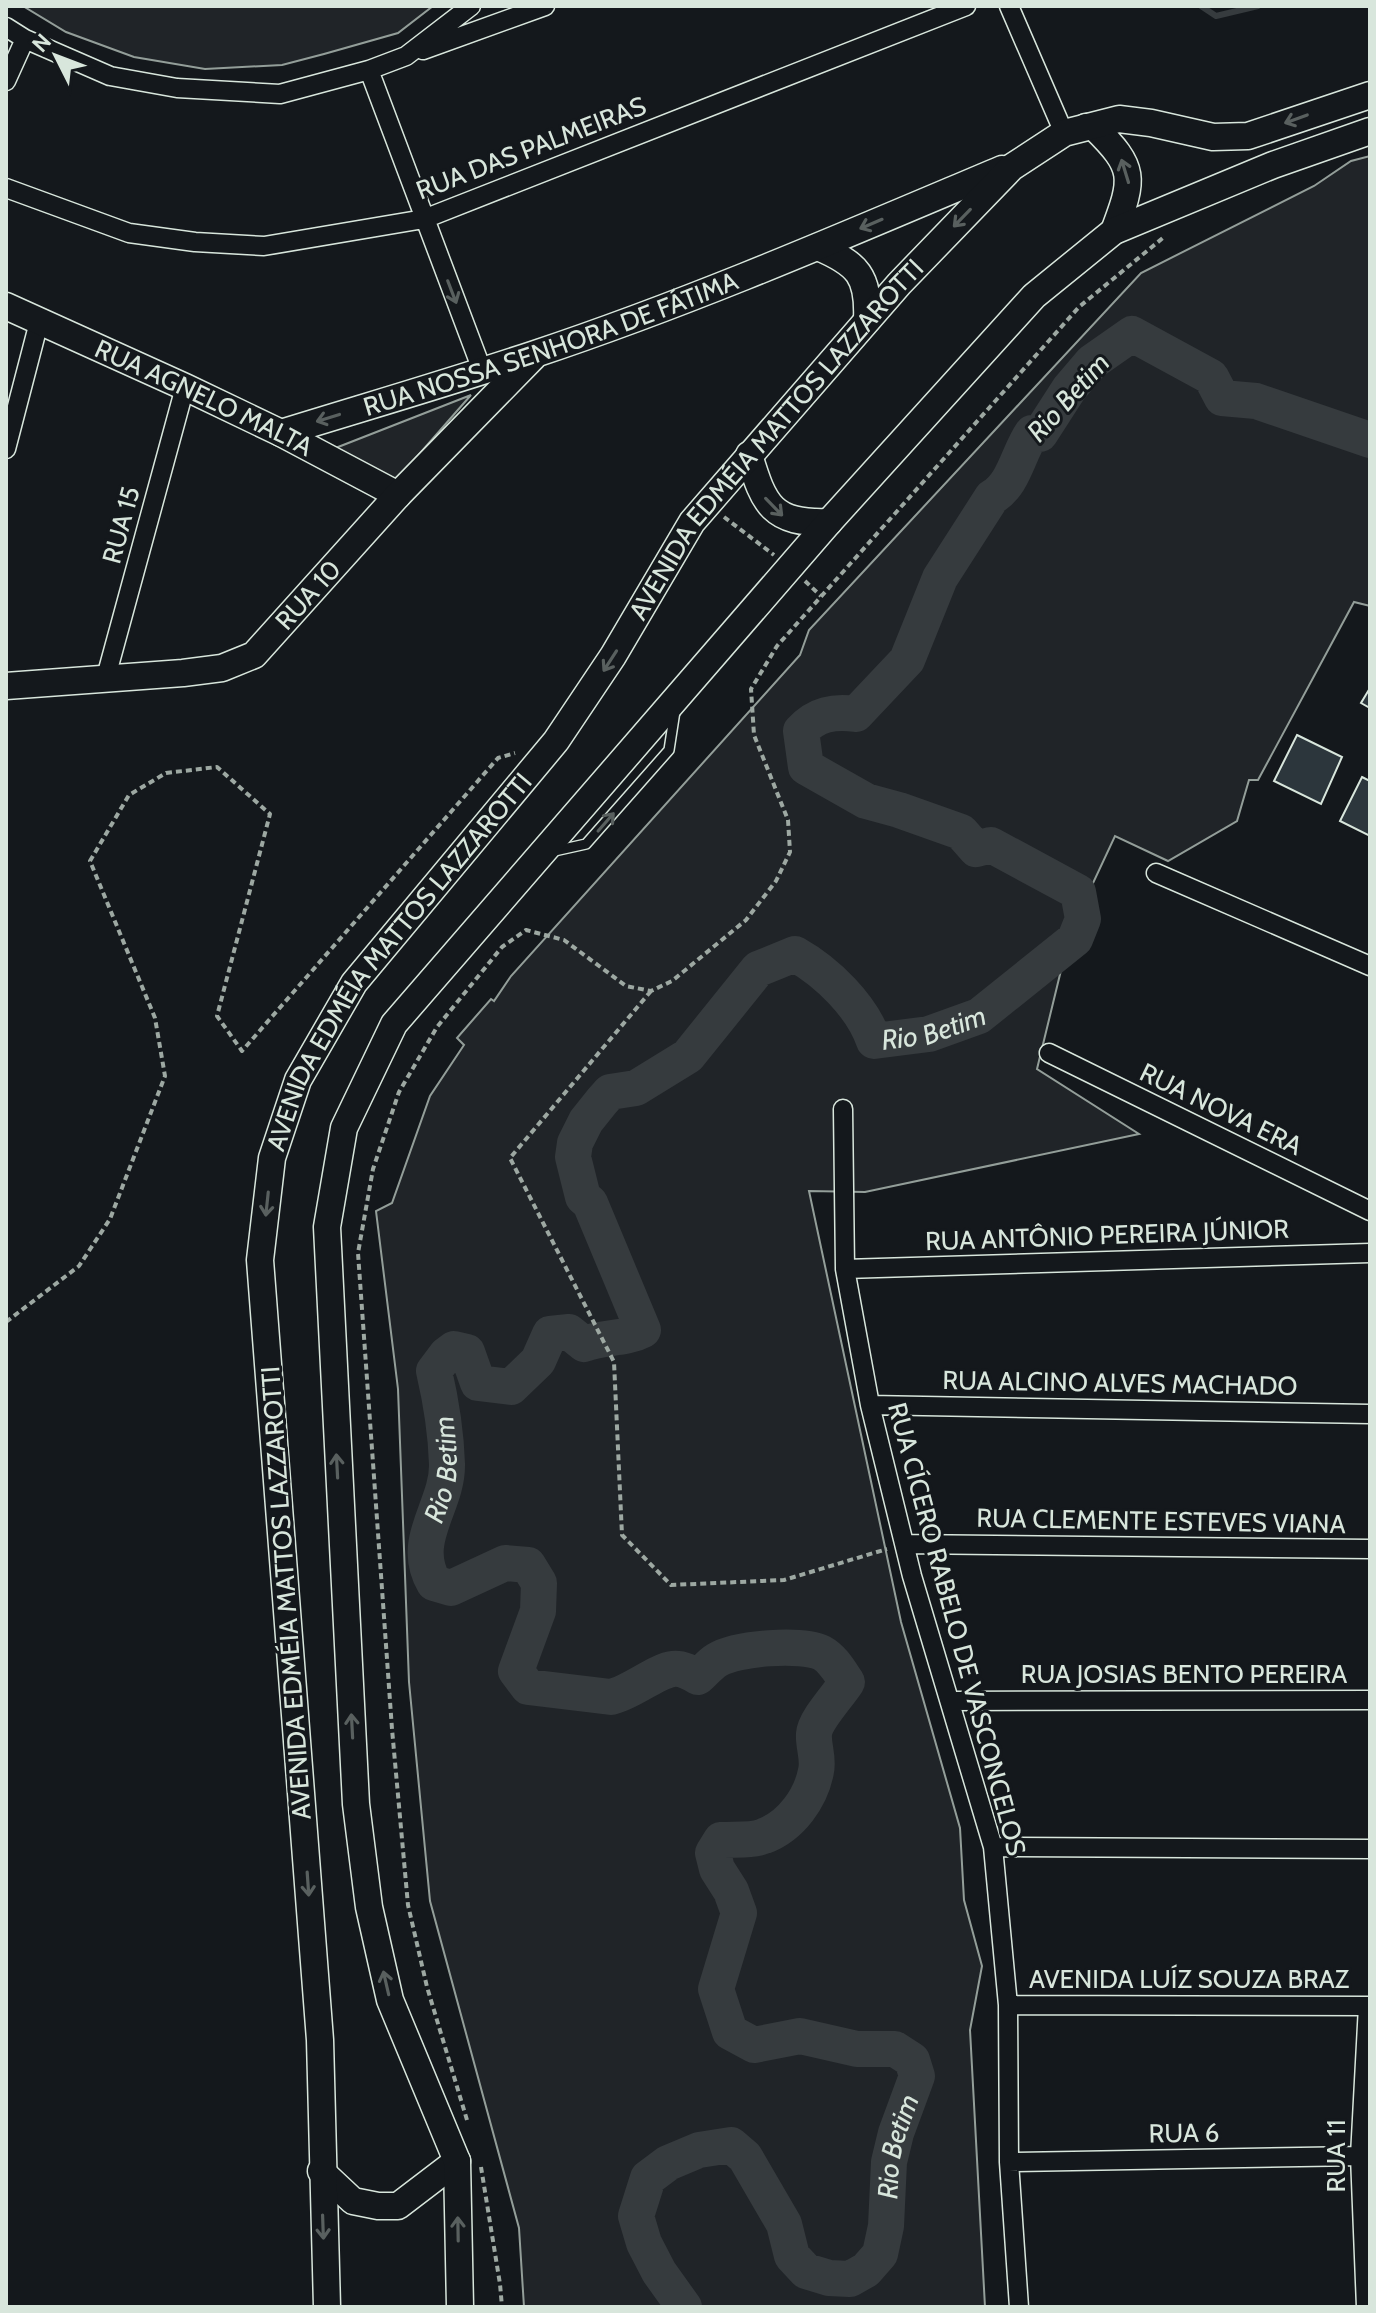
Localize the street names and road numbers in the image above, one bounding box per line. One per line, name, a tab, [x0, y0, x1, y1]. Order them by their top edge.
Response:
street label: RUA DAS PALMEIRAS	[412, 89, 650, 207]
street label: AVENIDA EDMÉIA MATTOS LAZZAROTTI	[622, 252, 930, 626]
street label: RUA NOSSA SENHORA DE FÁTIMA	[359, 265, 743, 423]
street label: RUA AGNELO MALTA	[90, 332, 318, 463]
street label: RUA 15	[95, 483, 147, 567]
street label: RUA 10	[268, 554, 347, 636]
street label: AVENIDA EDMÉIA MATTOS LAZZAROTTI	[260, 766, 539, 1155]
street label: RUA NOVA ERA	[1135, 1056, 1307, 1162]
street label: RUA ANTÔNIO PEREIRA JÚNIOR	[925, 1213, 1290, 1257]
street label: RUA ALCINO ALVES MACHADO	[942, 1364, 1298, 1402]
street label: AVENIDA EDMÉIA MATTOS LAZZAROTTI	[254, 1365, 318, 1821]
street label: RUA CÍCERO RABELO DE VASCONCELOS	[881, 1399, 1033, 1859]
street label: RUA CLEMENTE ESTEVES VIANA	[976, 1502, 1346, 1540]
street label: RUA JOSIAS BENTO PEREIRA	[1021, 1658, 1347, 1690]
street label: AVENIDA LUÍZ SOUZA BRAZ	[1029, 1963, 1350, 1995]
street label: RUA 6	[1148, 2116, 1220, 2150]
street label: RUA 11	[1320, 2120, 1352, 2192]

